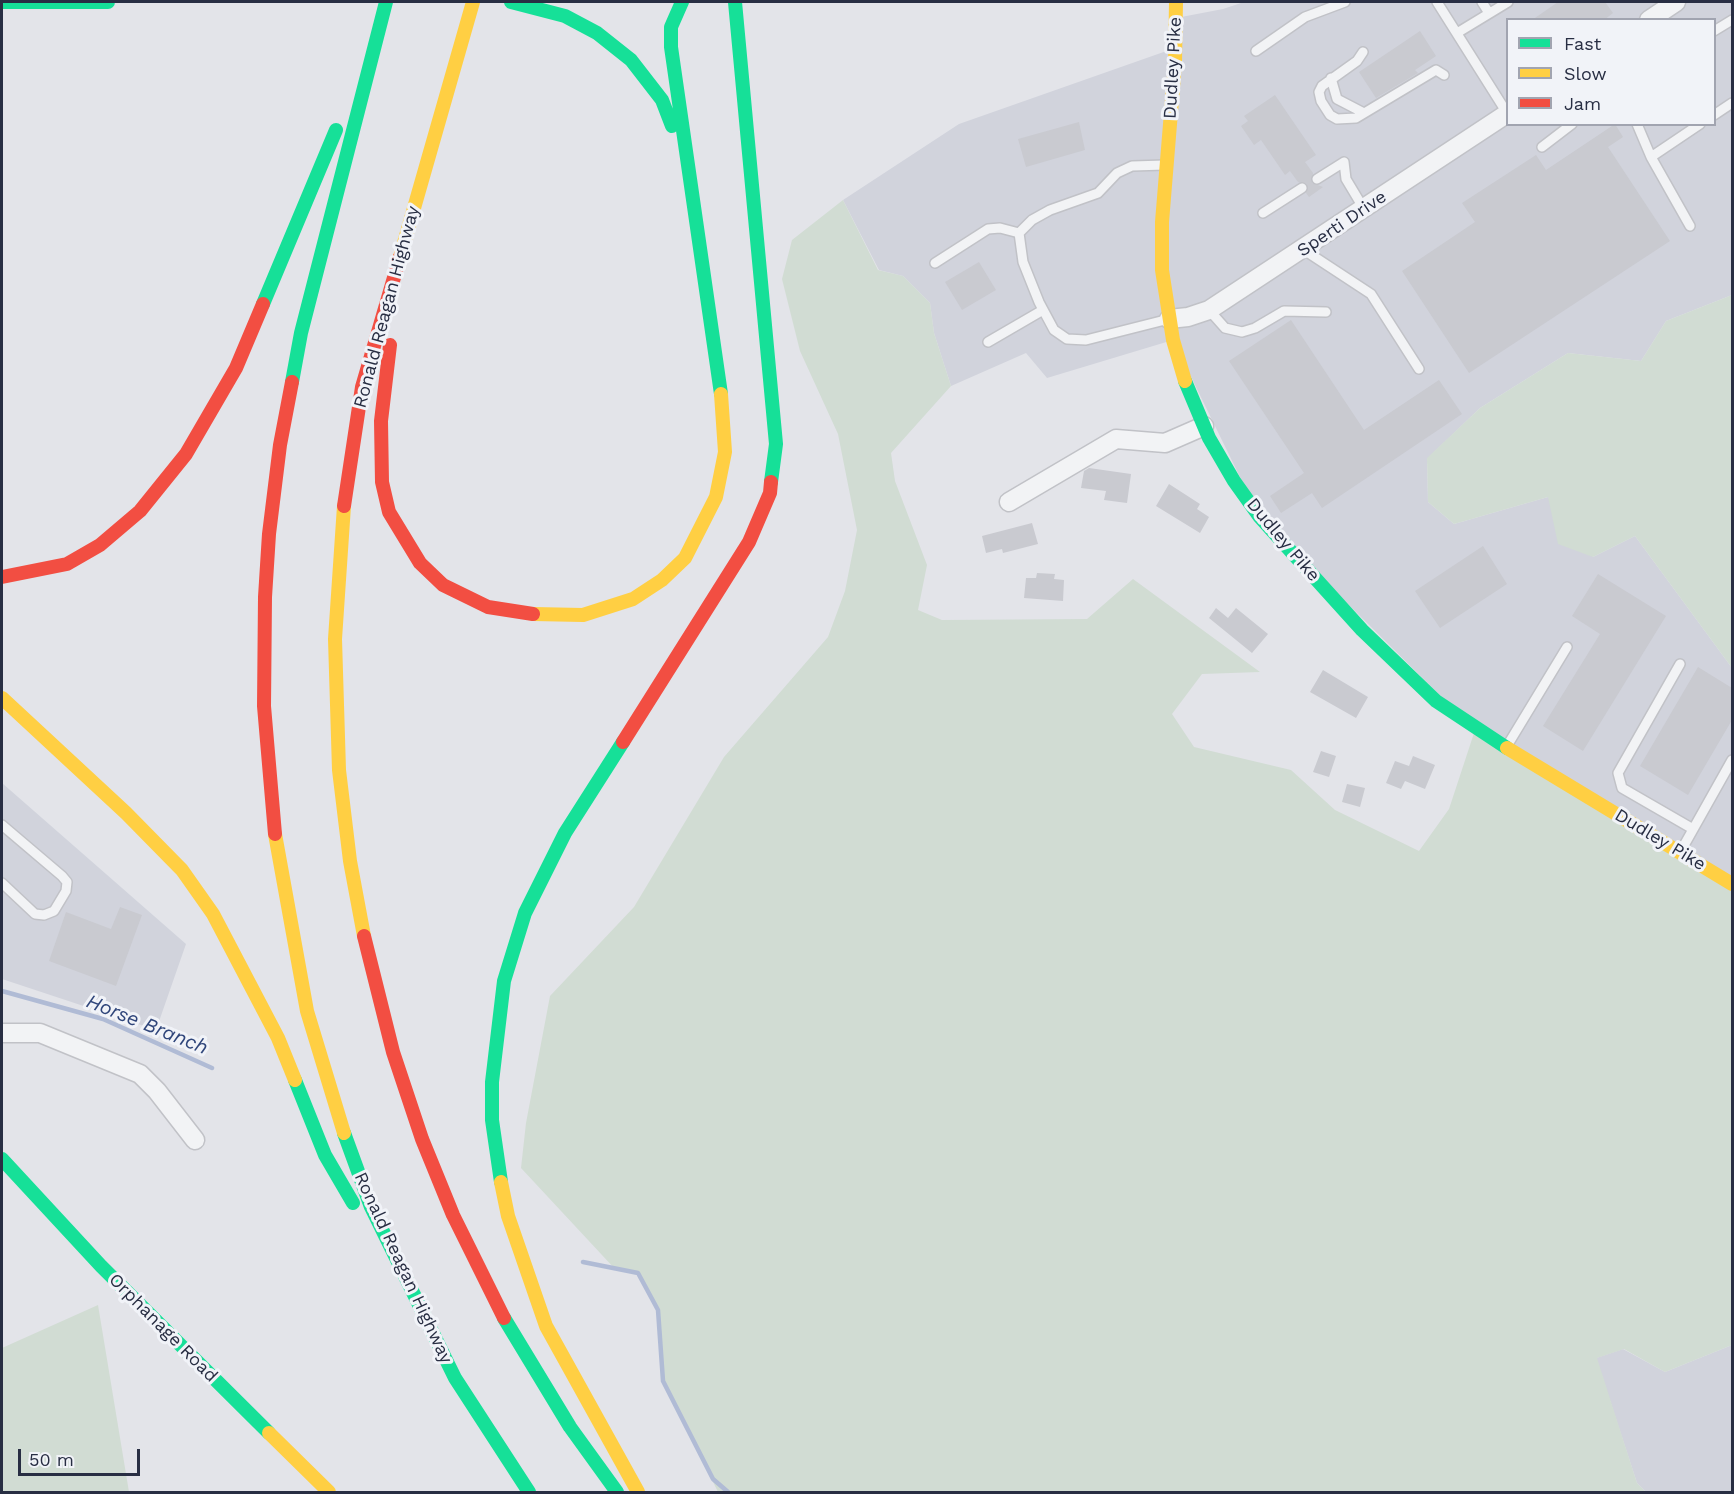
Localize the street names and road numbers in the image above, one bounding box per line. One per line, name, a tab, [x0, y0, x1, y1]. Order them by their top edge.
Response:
street label: Dudley Pike	[1160, 16, 1186, 120]
street label: Sperti Drive	[1293, 186, 1391, 262]
street label: Ronald Reagan Highway	[350, 204, 424, 410]
street label: Dudley Pike	[1242, 494, 1324, 586]
street label: Dudley Pike	[1611, 804, 1709, 876]
street label: Ronald Reagan Highway	[349, 1169, 457, 1367]
street label: Orphanage Road	[104, 1269, 222, 1387]

